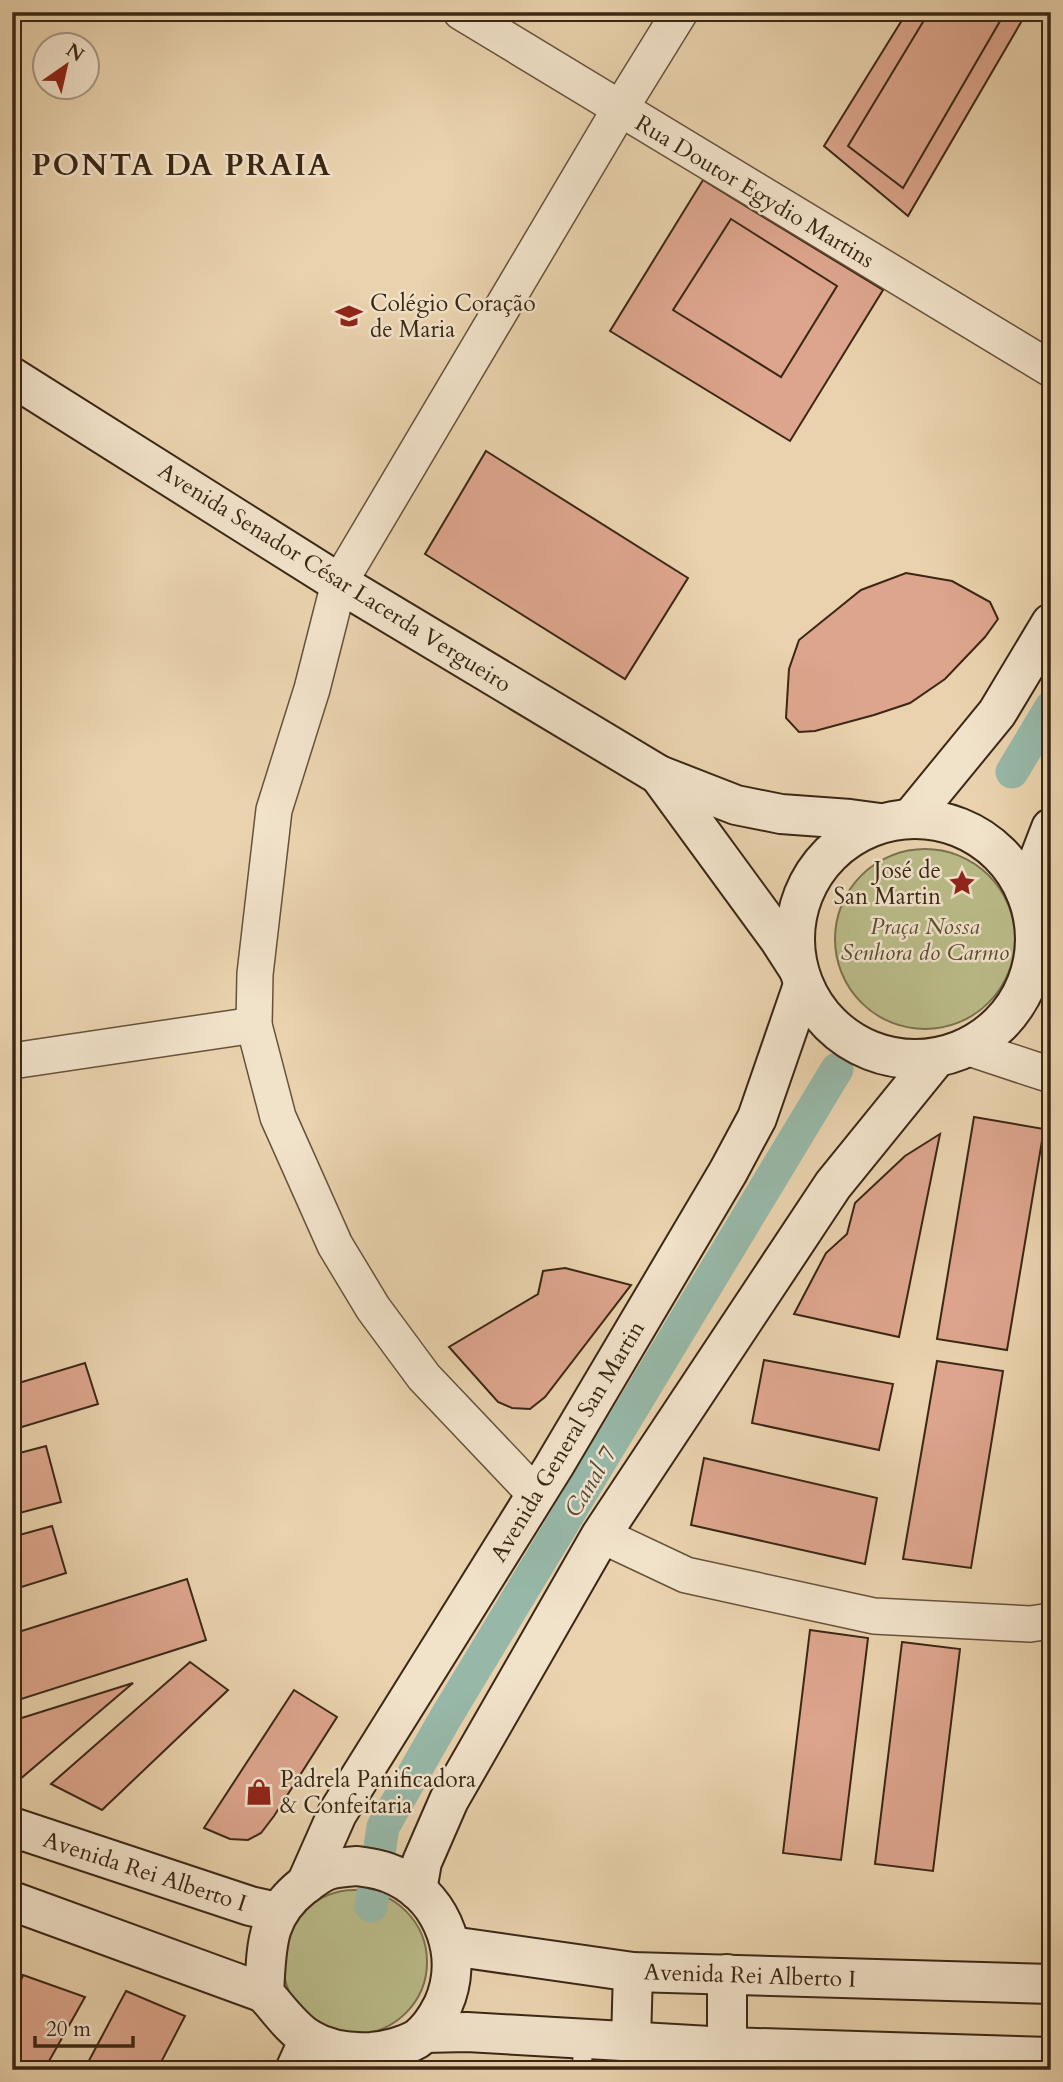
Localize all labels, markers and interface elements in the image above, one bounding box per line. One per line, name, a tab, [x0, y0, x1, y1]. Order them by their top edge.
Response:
north arrow	[32, 32, 102, 102]
text: N	[61, 37, 89, 68]
street label: Rua Doutor Egydio Martins	[629, 108, 880, 275]
district label: PONTA DA PRAIA	[32, 145, 332, 186]
place label: Colégio Coração de Maria	[370, 288, 536, 345]
school or university icon: Colégio Coração de Maria	[334, 301, 364, 331]
street label: Avenida Senador César Lacerda Vergueiro	[152, 455, 517, 700]
place label: José de San Martin	[833, 855, 941, 912]
place icon: José de San Martin	[947, 868, 977, 898]
park label: Praça Nossa Senhora do Carmo	[841, 911, 1010, 968]
street label: Avenida General San Martin	[483, 1315, 652, 1568]
water label: Canal 7	[557, 1440, 625, 1523]
place label: Padrela Panificadora & Confeitaria	[280, 1764, 476, 1821]
shop icon: Padrela Panificadora & Confeitaria	[244, 1777, 274, 1807]
street label: Avenida Rei Alberto I	[39, 1824, 251, 1919]
street label: Avenida Rei Alberto I	[643, 1956, 857, 1995]
scale bar	[35, 2005, 133, 2049]
text: 20 m	[46, 2015, 91, 2044]

